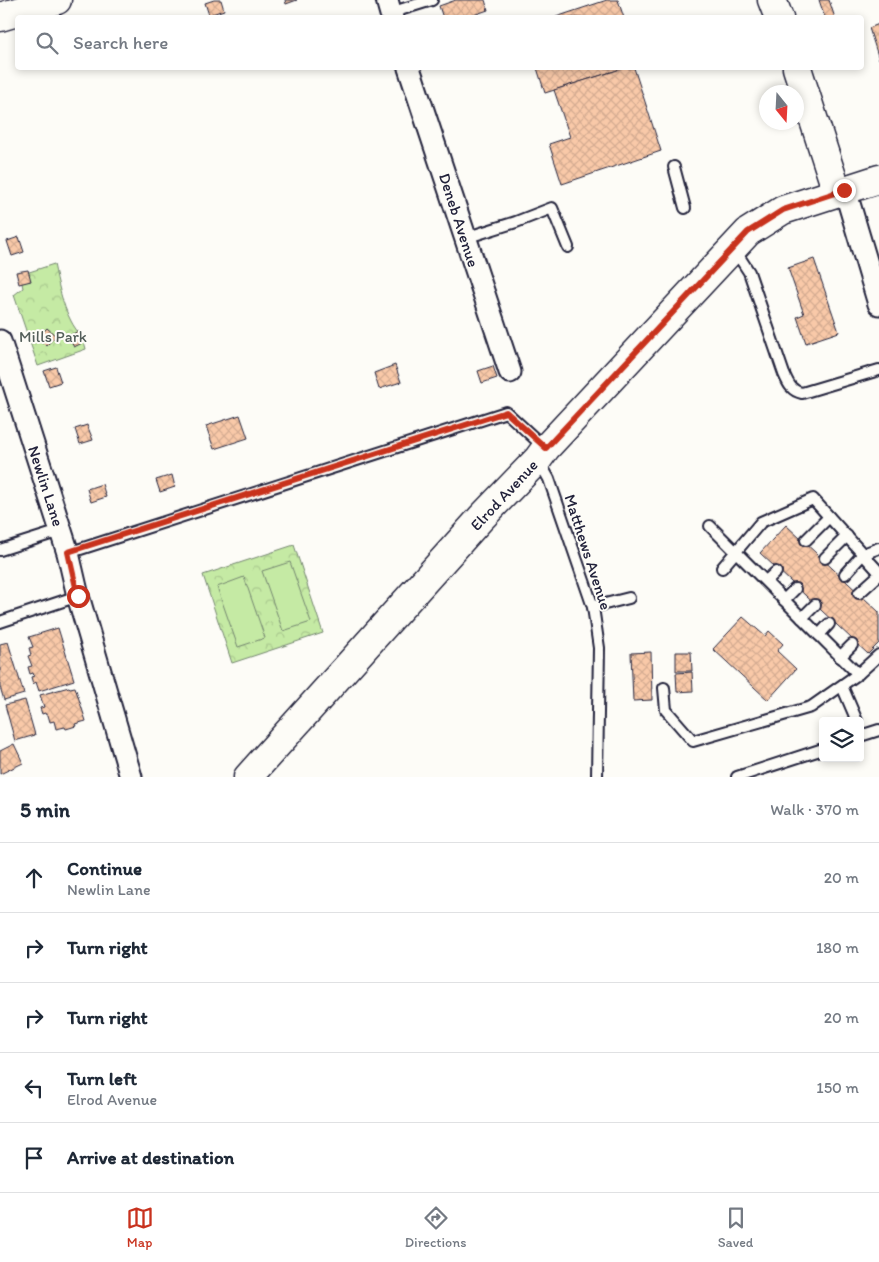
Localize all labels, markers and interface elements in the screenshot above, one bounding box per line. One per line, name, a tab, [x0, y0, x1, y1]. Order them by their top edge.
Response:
search box	[15, 15, 864, 70]
icon: search	[33, 29, 61, 57]
text: Search here	[73, 31, 168, 54]
north arrow	[759, 85, 804, 130]
street label: Deneb Avenue	[435, 171, 483, 269]
route end	[833, 179, 856, 202]
park label: Mills Park	[19, 327, 87, 346]
street label: Newlin Lane	[24, 443, 68, 529]
street label: Elrod Avenue	[466, 456, 542, 534]
street label: Matthews Avenue	[560, 492, 616, 612]
route start	[67, 585, 90, 608]
map controls	[819, 717, 864, 762]
button: layers	[819, 717, 864, 762]
text: 5 min	[20, 797, 70, 822]
text: Walk · 370 m	[770, 800, 859, 819]
text: Continue	[67, 857, 142, 880]
icon: ahead	[20, 864, 48, 892]
text: 20 m	[824, 868, 859, 887]
text: Newlin Lane	[67, 880, 151, 899]
icon: right	[20, 934, 48, 962]
text: Turn right	[67, 936, 148, 959]
text: 180 m	[816, 938, 859, 957]
icon: right	[20, 1004, 48, 1032]
text: Turn right	[67, 1006, 148, 1029]
text: 20 m	[824, 1008, 859, 1027]
text: Turn left	[67, 1067, 137, 1090]
icon: left	[20, 1074, 48, 1102]
text: 150 m	[816, 1078, 859, 1097]
text: Elrod Avenue	[67, 1090, 157, 1109]
icon: arrive	[20, 1144, 48, 1172]
text: Arrive at destination	[67, 1146, 234, 1169]
tab: Map	[126, 1204, 154, 1251]
tab: Directions	[405, 1204, 466, 1251]
tab: Saved	[718, 1204, 753, 1251]

